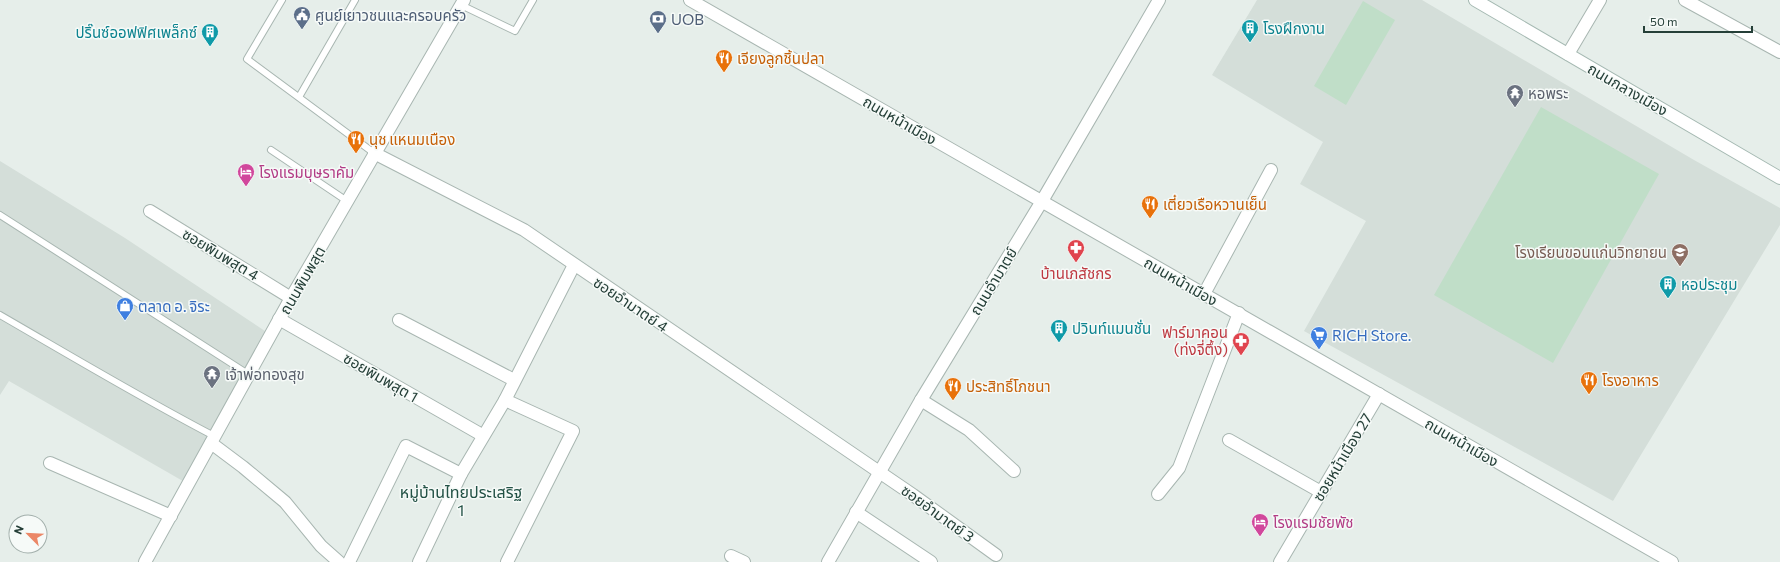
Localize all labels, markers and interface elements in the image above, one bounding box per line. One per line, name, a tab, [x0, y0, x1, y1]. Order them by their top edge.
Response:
public building icon: ศูนย์เยาวชนและครอบครัว	[292, 5, 312, 30]
place label: ศูนย์เยาวชนและครอบครัว	[315, 6, 466, 25]
scale bar	[1644, 8, 1752, 34]
bank icon: UOB	[648, 9, 668, 34]
place label: UOB	[671, 10, 704, 28]
text: 50 m	[1650, 14, 1678, 28]
building icon: โรงฝึกงาน	[1240, 18, 1260, 43]
place label: โรงฝึกงาน	[1263, 19, 1325, 37]
building icon: ปริ๊นซ์ออฟฟิศเพล็กซ์	[200, 22, 220, 47]
place label: ปริ๊นซ์ออฟฟิศเพล็กซ์	[75, 23, 197, 41]
restaurant icon: เจียงลูกชิ้นปลา	[714, 48, 734, 73]
place label: เจียงลูกชิ้นปลา	[737, 49, 825, 68]
street label: ถนนกลางเมือง	[1585, 59, 1671, 119]
temple icon: หอพระ	[1505, 83, 1525, 108]
place label: หอพระ	[1528, 84, 1568, 102]
street label: ถนนหน้าเมือง	[860, 92, 940, 148]
restaurant icon: นุช แหนมเนือง	[346, 129, 366, 154]
place label: นุช แหนมเนือง	[369, 130, 455, 149]
hotel icon: โรงแรมบุษราคัม	[236, 162, 256, 187]
place label: โรงแรมบุษราคัม	[259, 163, 354, 182]
restaurant icon: เตี๋ยวเรือหวานเย็น	[1140, 194, 1160, 219]
place label: เตี๋ยวเรือหวานเย็น	[1163, 194, 1267, 213]
street label: ซอยพิมพสุต 4	[179, 224, 262, 285]
pharmacy icon: บ้านเภสัชกร	[1066, 238, 1086, 263]
school or university icon: โรงเรียนขอนแก่นวิทยายน	[1670, 242, 1690, 267]
street label: ถนนพิมพสุต	[275, 243, 330, 318]
place label: โรงเรียนขอนแก่นวิทยายน	[1515, 243, 1667, 261]
street label: ถนนอำมาตย์	[966, 244, 1020, 318]
street label: ถนนหน้าเมือง	[1141, 253, 1221, 309]
place label: บ้านเภสัชกร	[1041, 264, 1111, 282]
street label: ซอยอำมาตย์ 4	[590, 272, 672, 336]
building icon: หอประชุม	[1658, 274, 1678, 299]
place label: หอประชุม	[1681, 275, 1737, 294]
shop icon: ตลาด อ. จิระ	[115, 296, 135, 321]
place label: ตลาด อ. จิระ	[138, 297, 210, 315]
building icon: ปวินท์แมนชั่น	[1049, 318, 1069, 343]
place label: ปวินท์แมนชั่น	[1072, 319, 1151, 337]
place label: ฟาร์มาคอน (ท่งจี่ตึ้ง)	[1162, 323, 1228, 358]
supermarket icon: RICH Store.	[1309, 325, 1329, 350]
place label: RICH Store.	[1332, 326, 1411, 344]
pharmacy icon: ฟาร์มาคอน (ท่งจี่ตึ้ง)	[1231, 331, 1251, 356]
street label: ซอยพิมพสุต 1	[340, 348, 422, 406]
temple icon: เจ้าพ่อทองสุข	[202, 364, 222, 389]
place label: เจ้าพ่อทองสุข	[225, 365, 305, 384]
restaurant icon: โรงอาหาร	[1579, 370, 1599, 395]
place label: โรงอาหาร	[1602, 371, 1659, 389]
restaurant icon: ประสิทธิ์โภชนา	[943, 376, 963, 401]
place label: ประสิทธิ์โภชนา	[966, 377, 1051, 395]
street label: ซอยหน้าเมือง 27	[1309, 410, 1375, 504]
street label: ถนนหน้าเมือง	[1422, 414, 1502, 470]
street label: ซอยอำมาตย์ 3	[898, 481, 978, 545]
district label: หมู่บ้านไทยประเสริฐ 1	[400, 482, 522, 519]
hotel icon: โรงแรมชัยพัช	[1250, 512, 1270, 537]
place label: โรงแรมชัยพัช	[1273, 513, 1354, 531]
north arrow	[8, 514, 48, 554]
text: N	[11, 523, 26, 536]

